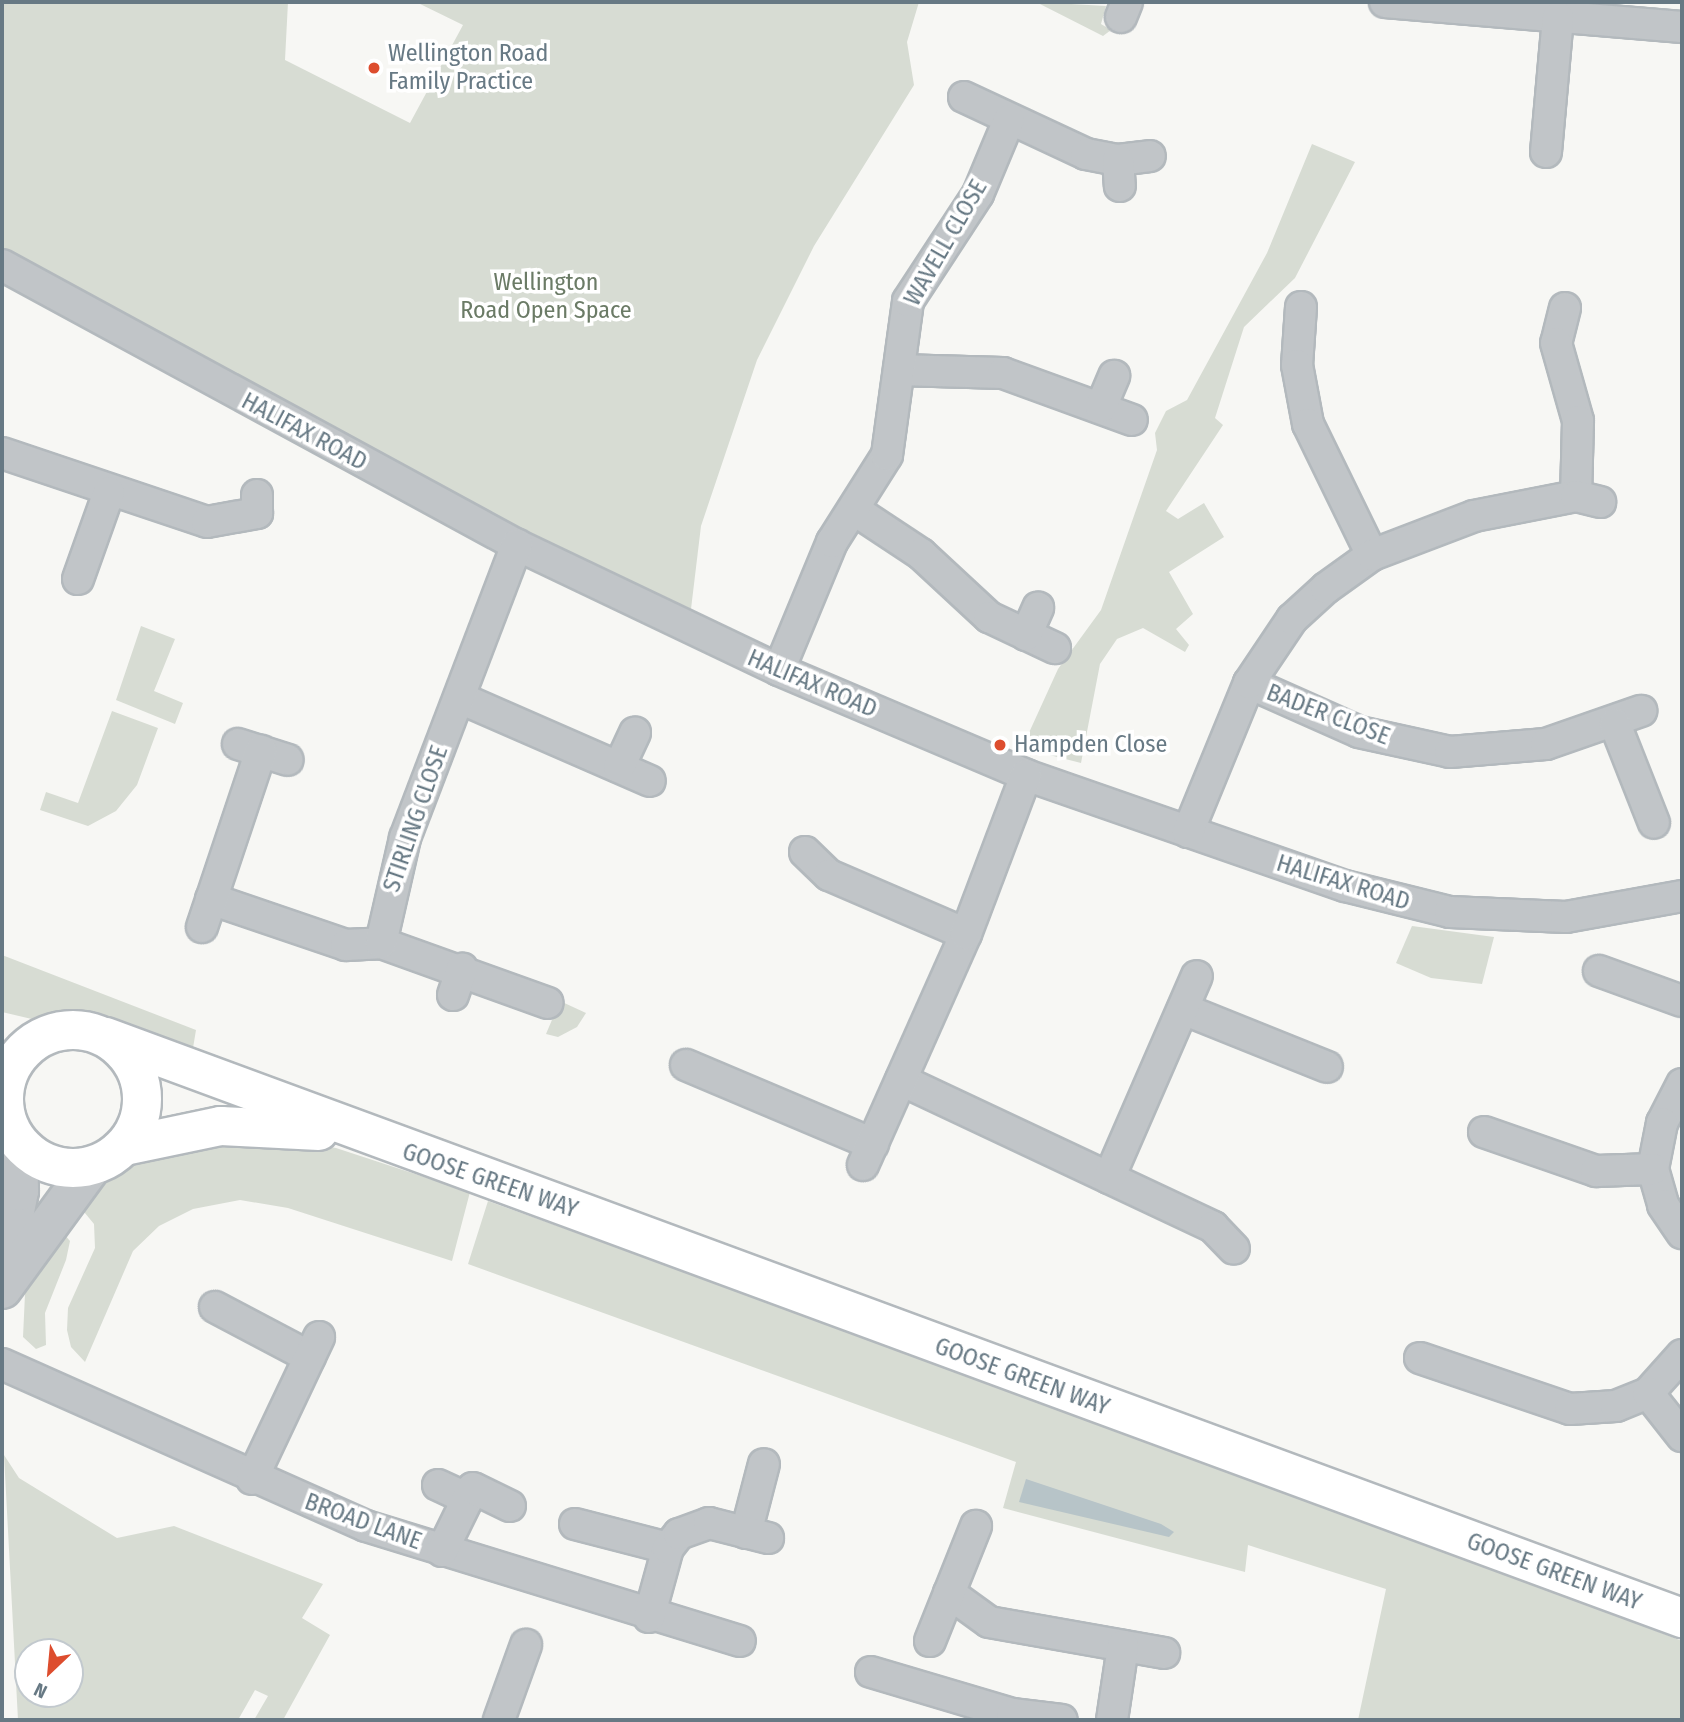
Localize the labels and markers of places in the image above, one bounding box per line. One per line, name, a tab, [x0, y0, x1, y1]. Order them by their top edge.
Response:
place label: Wellington Road Family Practice	[388, 40, 548, 96]
marker: Wellington Road Family Practice	[366, 60, 382, 76]
place label: Hampden Close	[1014, 731, 1167, 759]
marker: Hampden Close	[992, 737, 1008, 753]

